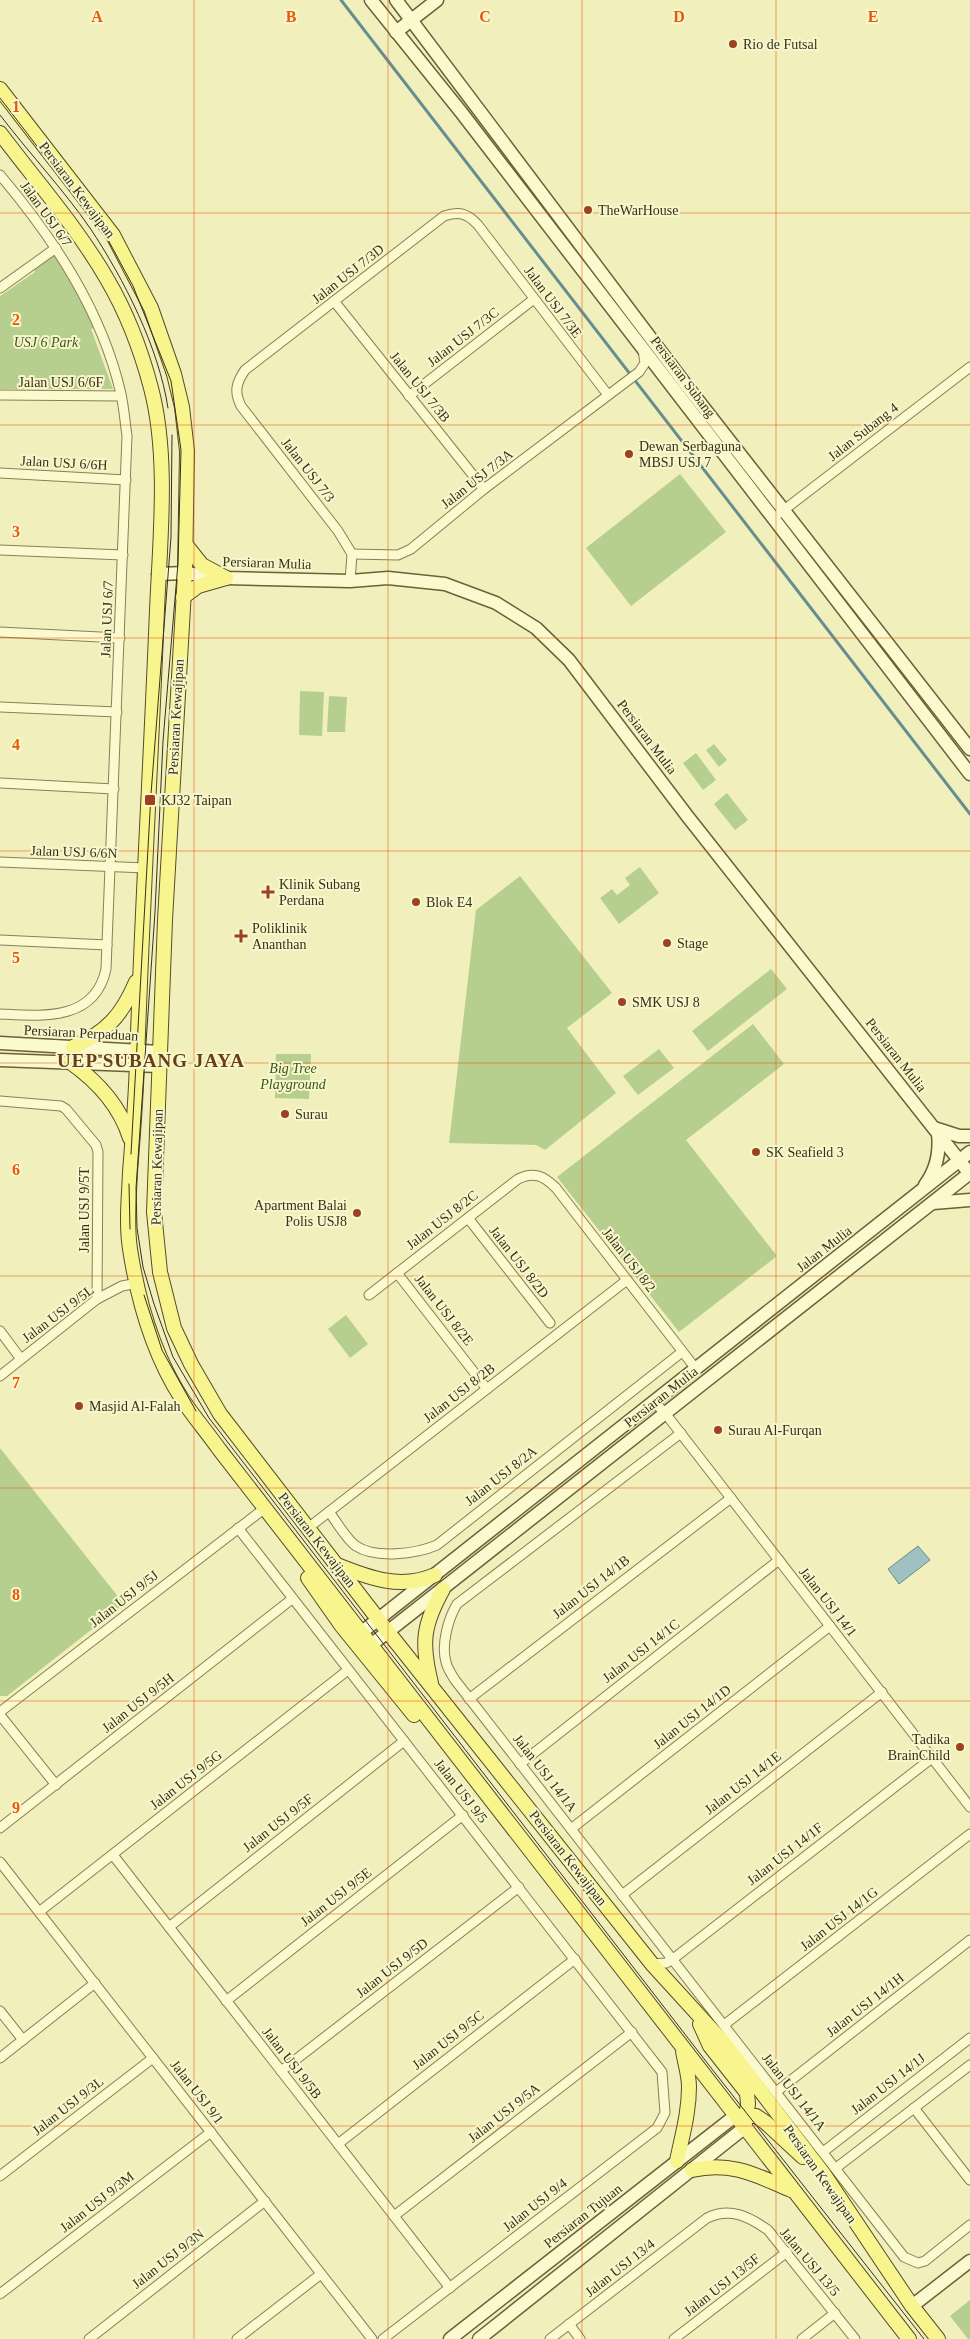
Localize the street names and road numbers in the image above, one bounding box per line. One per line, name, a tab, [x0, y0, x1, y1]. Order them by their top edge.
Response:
street label: Persiaran Kewajipan	[36, 139, 118, 241]
street label: Jalan USJ 6/7	[17, 178, 75, 250]
street label: Jalan USJ 7/3D	[309, 241, 387, 307]
street label: Jalan USJ 7/3E	[521, 263, 585, 341]
street label: Jalan USJ 7/3C	[424, 305, 502, 369]
street label: Persiaran Subang	[648, 334, 718, 420]
street label: Jalan USJ 7/3B	[387, 349, 453, 425]
street label: Jalan USJ 6/6F	[19, 375, 104, 390]
street label: Jalan Subang 4	[825, 400, 901, 464]
street label: Jalan USJ 7/3	[278, 435, 338, 505]
street label: Jalan USJ 7/3A	[438, 446, 517, 512]
street label: Jalan USJ 6/6H	[20, 453, 108, 473]
street label: Persiaran Mulia	[222, 554, 313, 572]
street label: Jalan USJ 6/7	[98, 580, 116, 658]
street label: Persiaran Kewajipan	[165, 659, 187, 775]
street label: Persiaran Mulia	[614, 697, 680, 778]
street label: Jalan USJ 6/6N	[30, 843, 118, 861]
street label: Persiaran Mulia	[863, 1015, 930, 1095]
street label: Persiaran Perpaduan	[23, 1023, 139, 1043]
street label: Persiaran Kewajipan	[148, 1109, 166, 1225]
street label: Jalan USJ 9/5T	[77, 1167, 92, 1253]
street label: Jalan USJ 8/2C	[403, 1188, 481, 1252]
street label: Jalan Mulia	[793, 1222, 855, 1275]
street label: Jalan USJ 8/2D	[486, 1223, 552, 1301]
street label: Jalan USJ 8/2	[599, 1225, 659, 1295]
street label: Jalan USJ 8/2E	[412, 1272, 476, 1348]
street label: Jalan USJ 9/5L	[19, 1282, 97, 1346]
street label: Jalan USJ 8/2B	[420, 1361, 498, 1425]
street label: Persiaran Mulia	[621, 1363, 701, 1430]
street label: Jalan USJ 8/2A	[462, 1443, 541, 1509]
street label: Persiaran Kewajipan	[275, 1490, 359, 1590]
street label: Jalan USJ 14/1B	[550, 1552, 632, 1622]
street label: Jalan USJ 14/1	[796, 1564, 860, 1640]
street label: Jalan USJ 9/5J	[87, 1567, 162, 1630]
street label: Jalan USJ 14/1C	[600, 1616, 682, 1686]
street label: Jalan USJ 9/5H	[99, 1670, 177, 1736]
street label: Jalan USJ 14/1D	[650, 1682, 734, 1752]
street label: Jalan USJ 14/1A	[510, 1731, 580, 1815]
street label: Jalan USJ 9/5G	[147, 1747, 225, 1813]
street label: Jalan USJ 14/1E	[702, 1749, 784, 1817]
street label: Jalan USJ 9/5	[431, 1756, 491, 1826]
street label: Jalan USJ 9/5F	[240, 1791, 316, 1855]
street label: Persiaran Kewajipan	[526, 1808, 610, 1908]
street label: Jalan USJ 14/1F	[744, 1820, 826, 1888]
street label: Jalan USJ 9/5E	[298, 1865, 374, 1929]
street label: Jalan USJ 14/1G	[797, 1884, 881, 1954]
street label: Jalan USJ 9/5D	[353, 1935, 431, 2001]
street label: Jalan USJ 14/1H	[823, 1970, 907, 2040]
street label: Jalan USJ 9/5C	[409, 2008, 487, 2072]
street label: Jalan USJ 9/5B	[260, 2024, 324, 2102]
street label: Jalan USJ 14/1A	[759, 2050, 829, 2134]
street label: Jalan USJ 14/1J	[848, 2050, 928, 2117]
street label: Jalan USJ 9/1	[167, 2057, 227, 2127]
street label: Jalan USJ 9/3L	[30, 2074, 106, 2138]
street label: Jalan USJ 9/5A	[465, 2080, 544, 2146]
street label: Persiaran Kewajipan	[781, 2122, 859, 2226]
street label: Jalan USJ 9/3M	[57, 2168, 137, 2235]
street label: Jalan USJ 9/4	[500, 2175, 570, 2235]
street label: Persiaran Tujuan	[541, 2181, 625, 2251]
street label: Jalan USJ 13/5	[777, 2225, 843, 2299]
street label: Jalan USJ 9/3N	[129, 2226, 207, 2292]
street label: Jalan USJ 13/4	[582, 2236, 658, 2300]
street label: Jalan USJ 13/5F	[681, 2251, 763, 2319]

